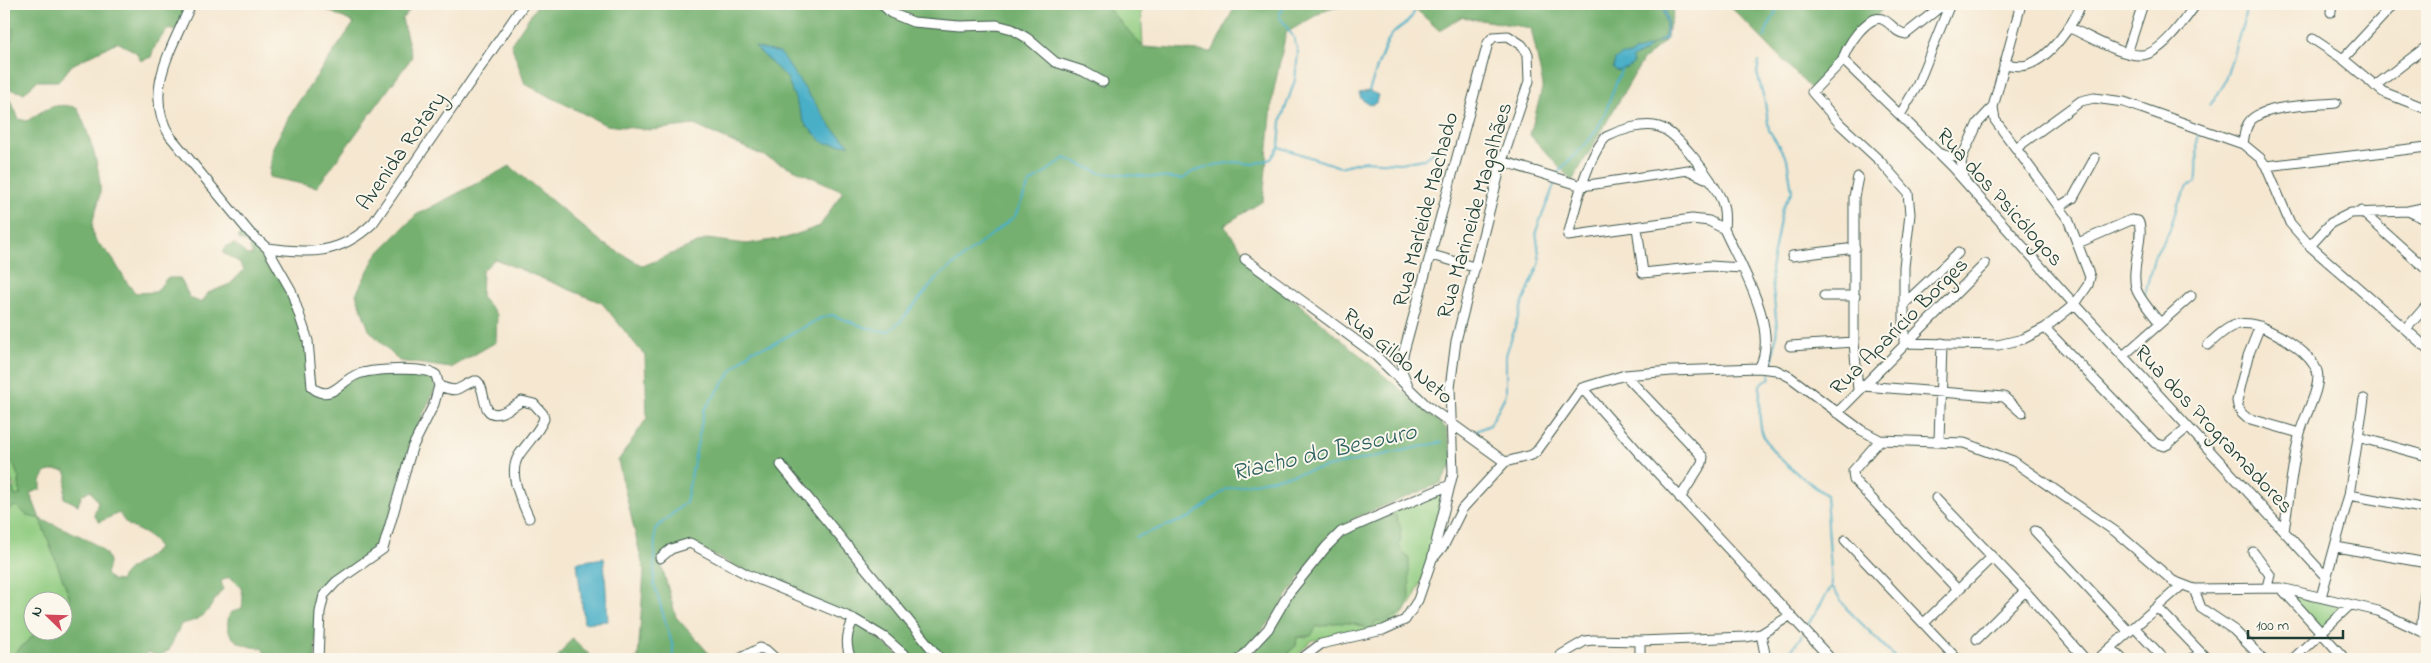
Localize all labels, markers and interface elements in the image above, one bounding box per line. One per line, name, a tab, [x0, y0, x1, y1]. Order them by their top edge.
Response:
street label: Avenida Rotary	[349, 86, 456, 218]
street label: Rua Marineide Magalhães	[1430, 99, 1523, 323]
street label: Rua Marleide Machado	[1385, 109, 1468, 311]
street label: Rua dos Psicólogos	[1927, 121, 2070, 275]
street label: Rua Aparício Borges	[1823, 250, 1978, 405]
street label: Rua Gildo Neto	[1335, 301, 1460, 413]
street label: Rua dos Programadores	[2125, 338, 2300, 523]
water label: Riacho do Besouro	[1229, 415, 1422, 492]
north arrow	[22, 590, 72, 640]
text: N	[26, 603, 49, 620]
scale bar	[2248, 608, 2344, 640]
text: 100 m	[2256, 615, 2289, 637]

